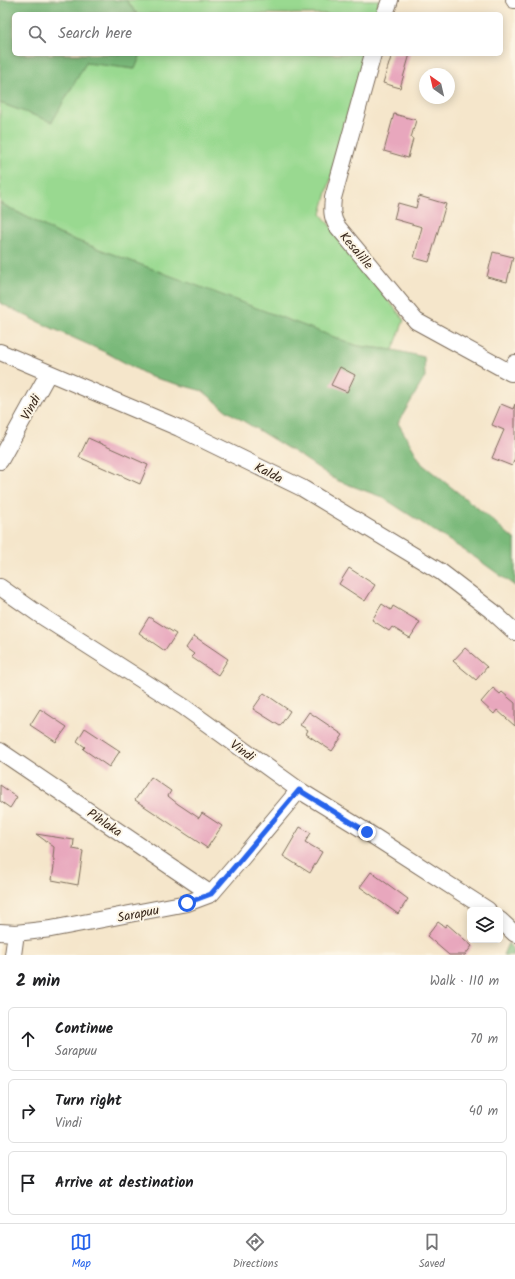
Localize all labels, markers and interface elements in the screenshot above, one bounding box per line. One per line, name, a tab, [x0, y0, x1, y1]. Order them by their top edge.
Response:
search box	[12, 12, 503, 56]
text: Search here	[58, 22, 132, 46]
icon: search	[26, 23, 48, 45]
north arrow	[419, 68, 455, 104]
street label: Kesalille	[334, 227, 378, 275]
street label: Vindi	[16, 390, 47, 424]
street label: Kalda	[250, 457, 286, 489]
street label: Vindi	[225, 735, 260, 768]
street label: Pihlaka	[82, 804, 126, 843]
route end	[358, 823, 376, 841]
route start	[178, 894, 196, 912]
street label: Sarapuu	[116, 900, 162, 929]
map controls	[467, 907, 503, 943]
button: layers	[467, 907, 503, 943]
text: 2 min	[16, 968, 60, 995]
text: Walk · 110 m	[430, 971, 499, 992]
text: Continue	[55, 1017, 113, 1041]
icon: ahead	[17, 1028, 39, 1050]
text: 70 m	[470, 1029, 498, 1050]
text: Sarapuu	[55, 1041, 97, 1062]
text: Turn right	[55, 1089, 122, 1113]
icon: right	[17, 1100, 39, 1122]
text: 40 m	[469, 1101, 498, 1122]
text: Vindi	[55, 1113, 82, 1134]
text: Arrive at destination	[55, 1171, 194, 1195]
icon: arrive	[17, 1172, 39, 1194]
tab: Map	[70, 1231, 92, 1273]
tab: Directions	[233, 1231, 278, 1273]
tab: Saved	[419, 1231, 445, 1273]

